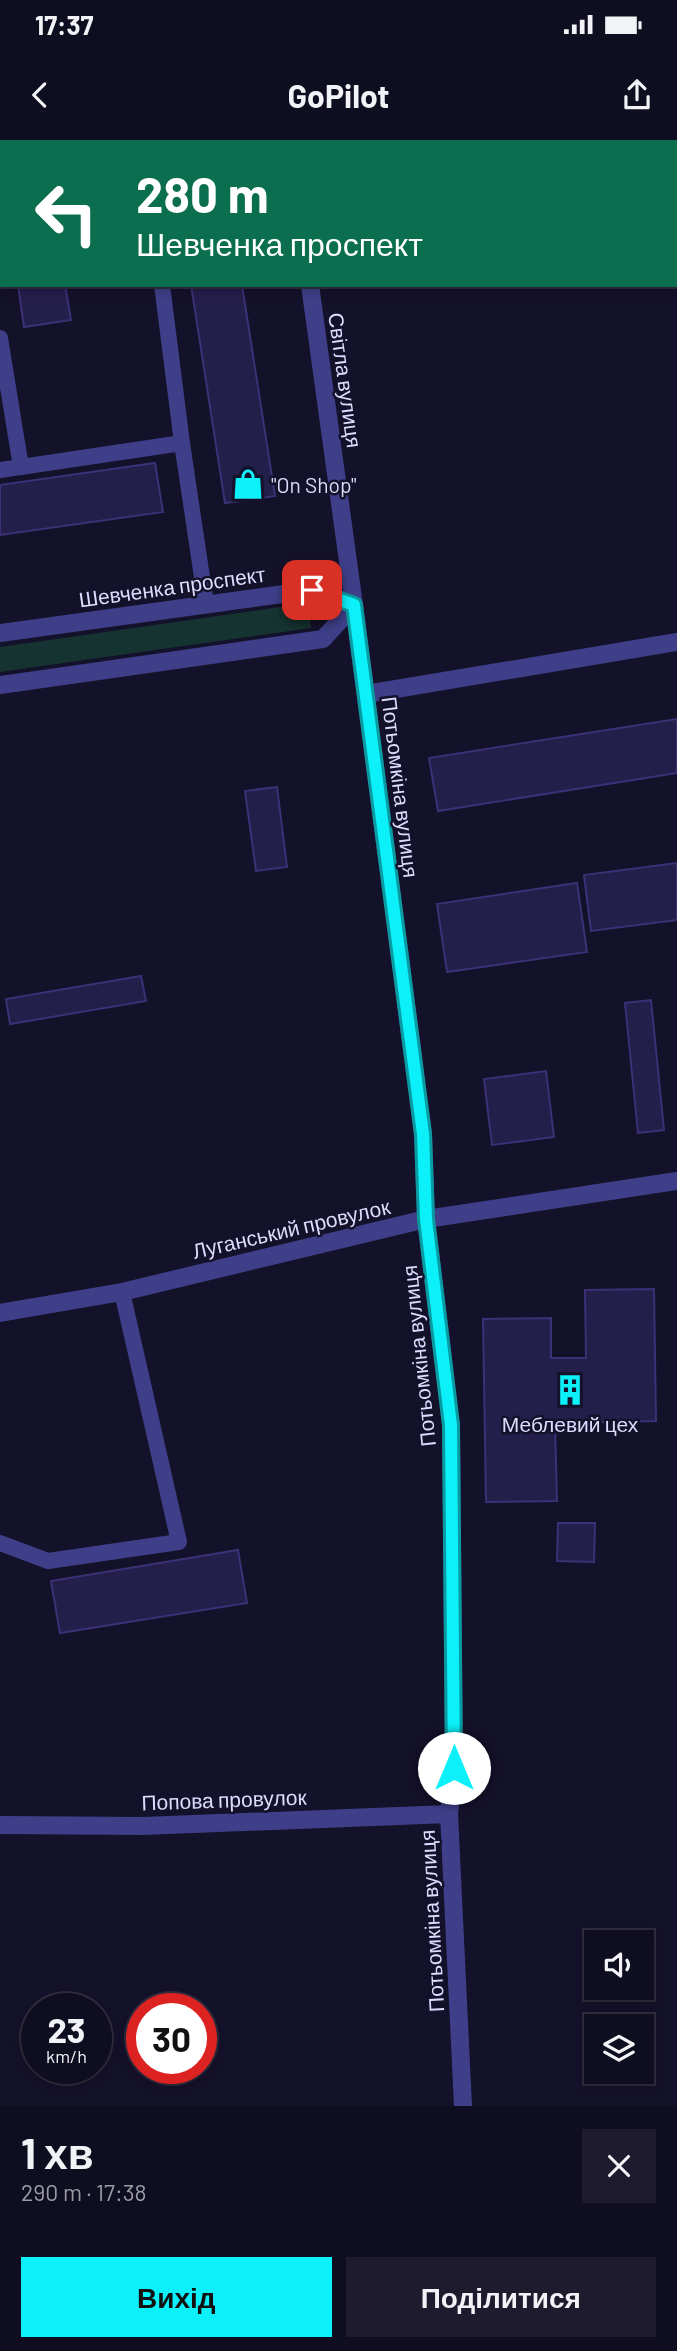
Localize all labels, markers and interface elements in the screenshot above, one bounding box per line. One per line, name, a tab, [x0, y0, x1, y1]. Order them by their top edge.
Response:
text: 17:37	[35, 9, 94, 40]
icon: back	[21, 76, 59, 114]
text: GoPilot	[288, 76, 389, 114]
icon: share	[618, 76, 656, 114]
text: 280 m	[136, 164, 269, 223]
icon: left	[21, 168, 112, 259]
text: Шевченка проспект	[136, 224, 423, 262]
street label: Світла вулиця	[324, 311, 368, 449]
shop icon: "On Shop"	[231, 467, 265, 501]
place label: "On Shop"	[271, 472, 357, 497]
street label: Шевченка проспект	[77, 560, 267, 611]
pin	[282, 560, 342, 620]
icon: arrive	[293, 571, 331, 609]
street label: Потьомкіна вулиця	[377, 695, 425, 879]
street label: Луганський провулок	[190, 1193, 393, 1263]
street label: Потьомкіна вулиця	[396, 1264, 440, 1448]
building icon: Меблевий цех	[553, 1373, 587, 1407]
place label: Меблевий цех	[502, 1411, 639, 1436]
position arrow	[417, 1731, 491, 1805]
street label: Попова провулок	[141, 1784, 308, 1814]
street label: Потьомкіна вулиця	[414, 1829, 448, 2013]
map controls	[584, 1930, 654, 2084]
button: sound	[584, 1930, 654, 2000]
speed limit sign: 30	[126, 1993, 217, 2084]
text: 23	[47, 2008, 86, 2050]
button: layers	[584, 2014, 654, 2084]
text: km/h	[46, 2045, 87, 2067]
text: 1 хв	[21, 2127, 93, 2177]
button: close	[582, 2129, 656, 2203]
text: 290 m · 17:38	[21, 2178, 147, 2206]
button: Вихід	[21, 2257, 332, 2337]
button: Поділитися	[346, 2257, 656, 2337]

